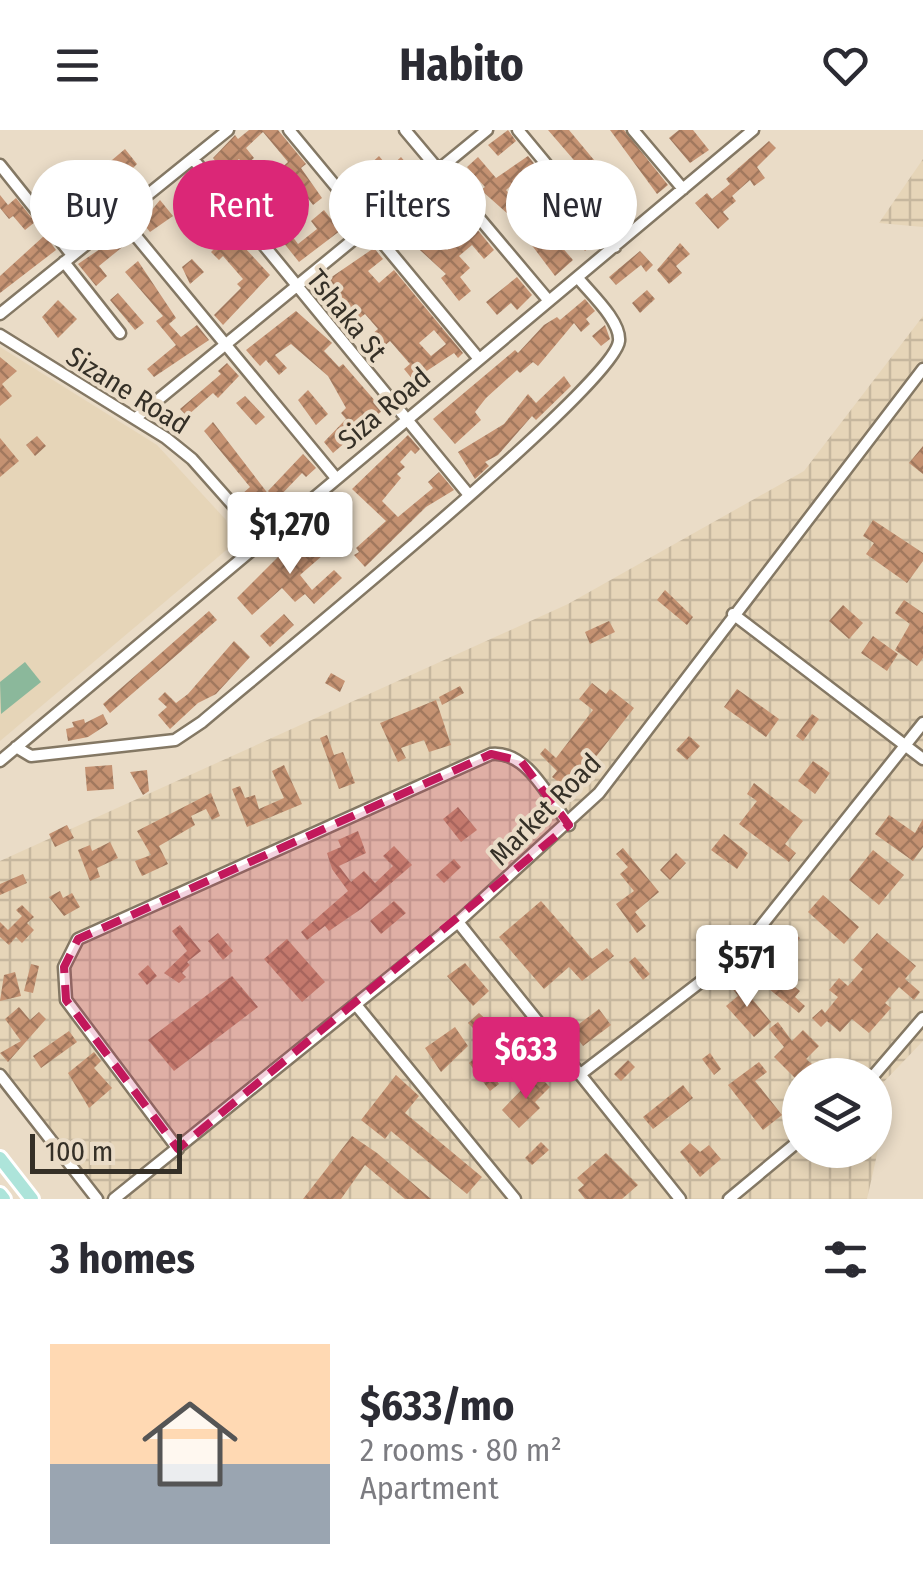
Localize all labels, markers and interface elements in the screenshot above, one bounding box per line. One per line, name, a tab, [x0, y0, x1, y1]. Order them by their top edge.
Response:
icon: menu	[50, 38, 105, 93]
text: Habito	[399, 38, 524, 92]
icon: heart	[818, 38, 873, 93]
chip: Buy	[30, 160, 153, 250]
chip: Rent	[173, 160, 309, 250]
chip: Filters	[329, 160, 486, 250]
chip: New	[506, 160, 637, 250]
street label: Tshaka St	[300, 263, 394, 368]
street label: Sizane Road	[60, 340, 195, 441]
street label: Siza Road	[332, 360, 437, 456]
pin: $1,270	[209, 492, 371, 577]
text: $1,270	[249, 505, 331, 543]
street label: Market Road	[483, 747, 608, 872]
pin: $571	[688, 925, 806, 1010]
text: $571	[718, 938, 776, 976]
pin: $633	[467, 1017, 585, 1102]
text: $633	[495, 1030, 557, 1068]
map controls	[782, 1058, 892, 1168]
button: layers	[782, 1058, 892, 1168]
scale bar	[30, 1129, 182, 1174]
text: 100 m	[45, 1135, 113, 1168]
icon: filters	[818, 1232, 873, 1287]
text: 3 homes	[50, 1234, 195, 1284]
text: $633/mo	[360, 1381, 514, 1431]
icon: home	[130, 1384, 250, 1504]
text: 2 rooms · 80 m²	[360, 1431, 562, 1469]
text: Apartment	[360, 1469, 499, 1507]

